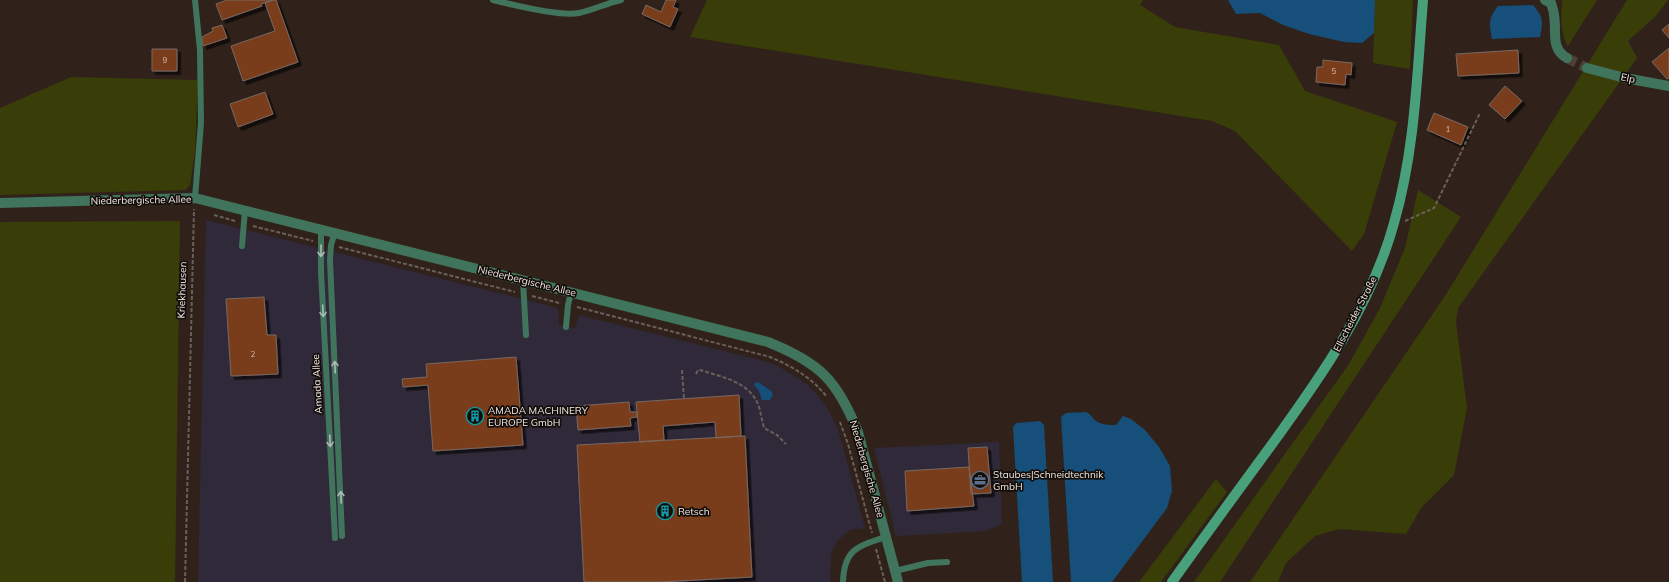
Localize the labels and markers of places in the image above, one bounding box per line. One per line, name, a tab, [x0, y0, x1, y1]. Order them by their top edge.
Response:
place label: AMADA MACHINERY EUROPE GmbH	[488, 404, 589, 429]
building icon: AMADA MACHINERY EUROPE GmbH	[465, 406, 485, 426]
place label: Staubes|Schneidtechnik GmbH	[993, 468, 1104, 493]
office icon: Staubes|Schneidtechnik GmbH	[970, 470, 990, 490]
building icon: Retsch	[655, 501, 675, 521]
place label: Retsch	[678, 505, 710, 518]

